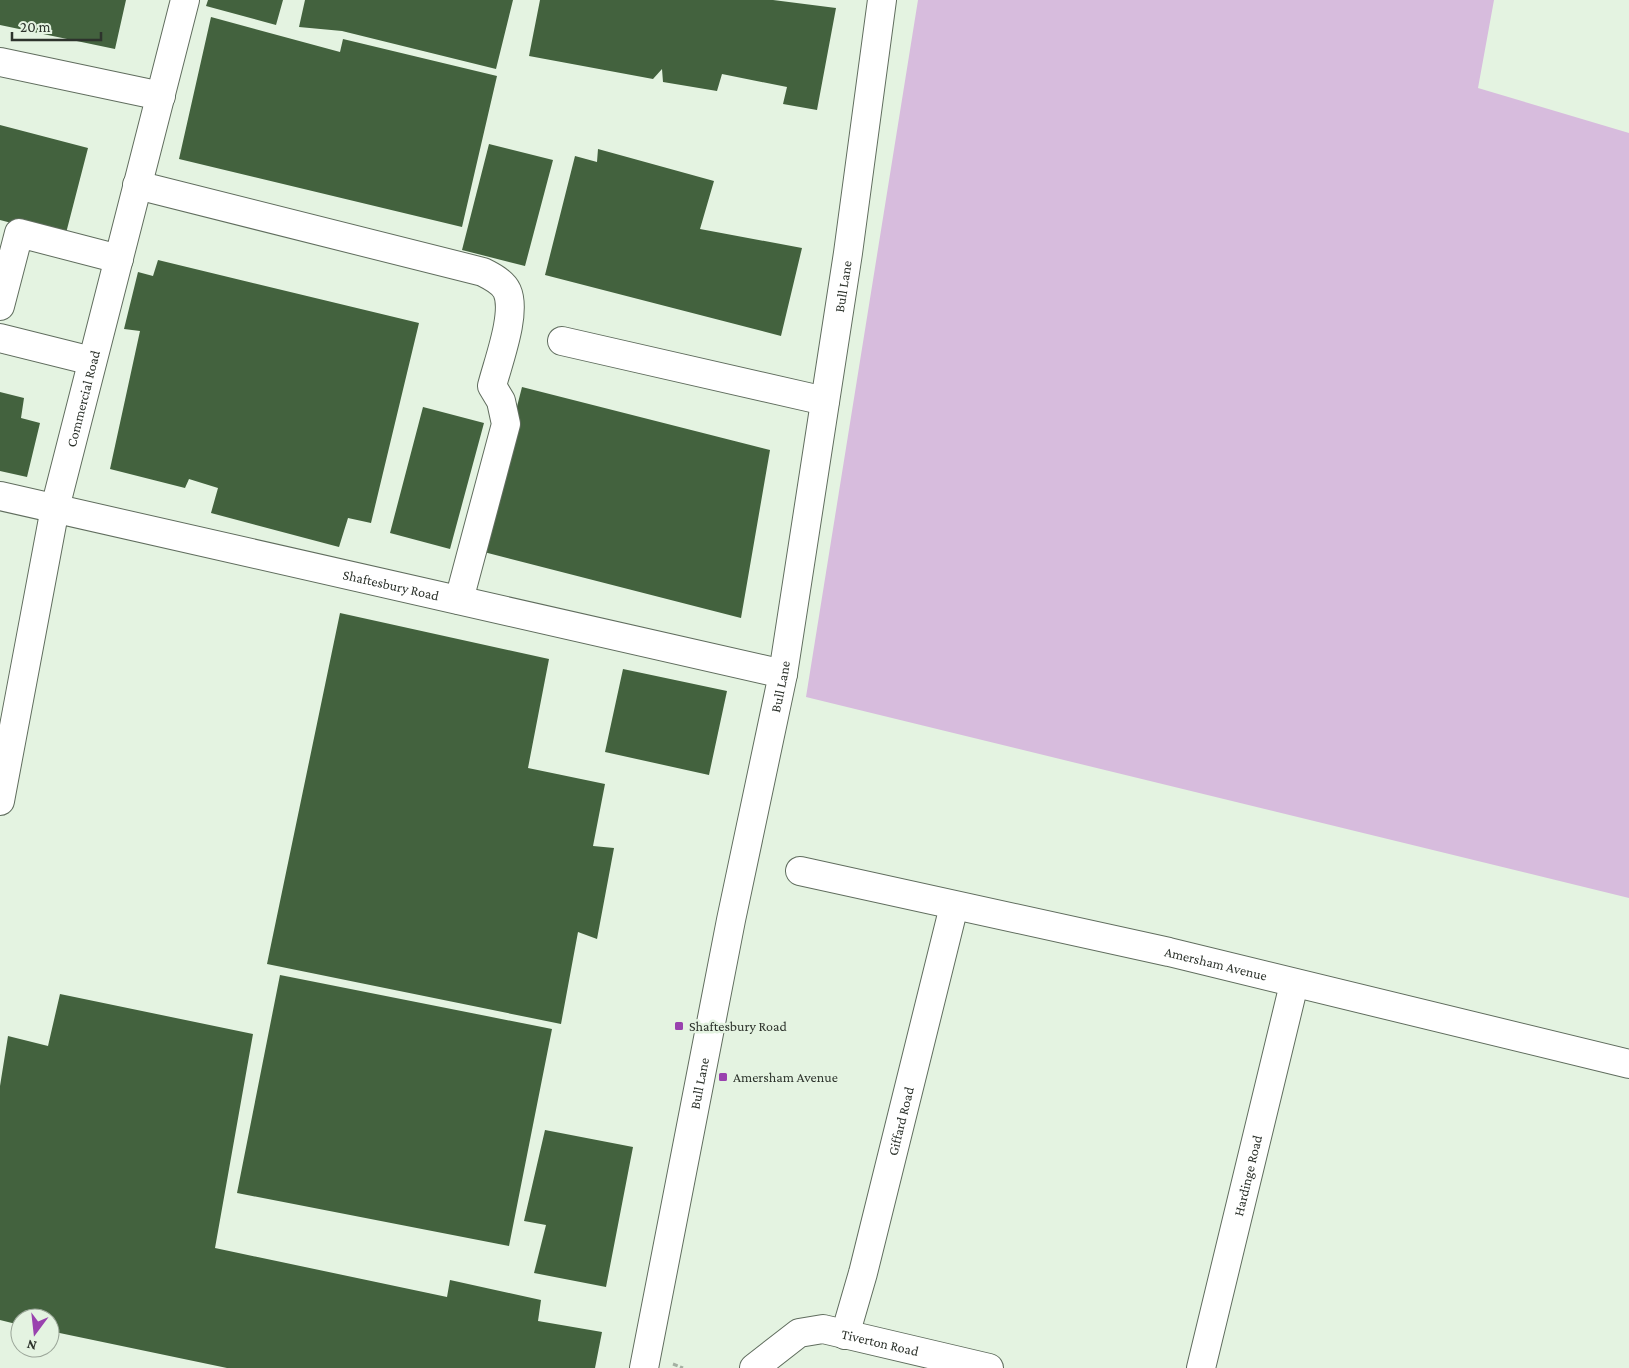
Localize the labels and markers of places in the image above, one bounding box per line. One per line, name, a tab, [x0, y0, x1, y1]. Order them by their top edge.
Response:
place label: Shaftesbury Road	[689, 1018, 788, 1034]
marker: Shaftesbury Road	[673, 1020, 685, 1032]
place label: Amersham Avenue	[733, 1069, 838, 1085]
marker: Amersham Avenue	[717, 1071, 729, 1083]

